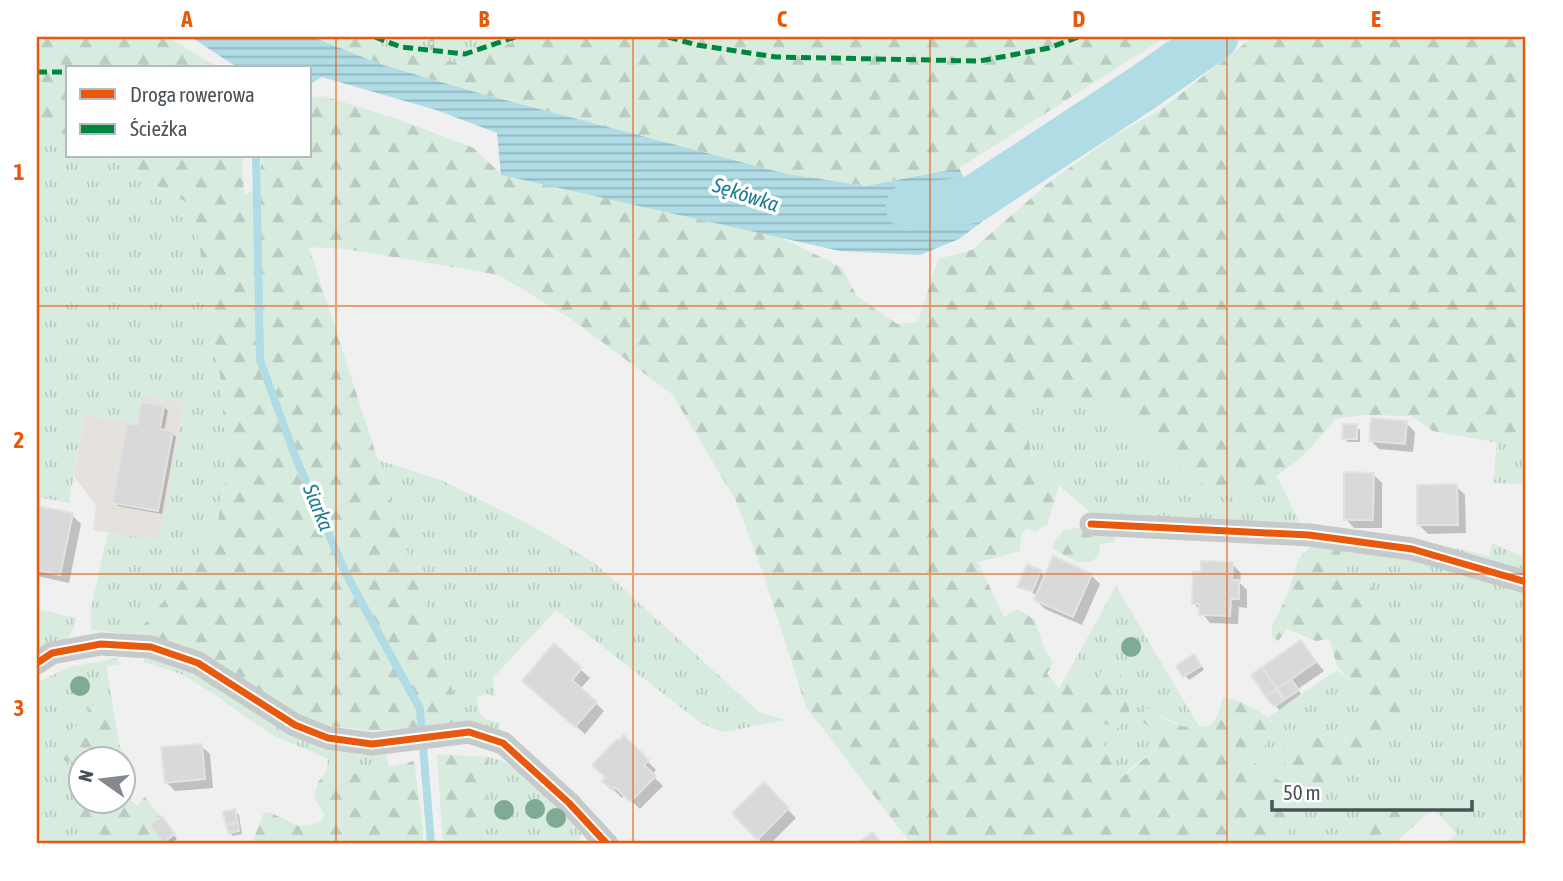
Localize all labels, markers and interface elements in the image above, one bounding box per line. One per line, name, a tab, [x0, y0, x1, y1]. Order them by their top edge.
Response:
text: A	[180, 6, 193, 32]
text: B	[479, 6, 490, 32]
text: C	[777, 6, 788, 32]
text: D	[1073, 6, 1086, 32]
text: E	[1371, 6, 1381, 32]
legend	[66, 66, 312, 158]
text: Droga rowerowa	[130, 82, 255, 106]
text: Ścieżka	[130, 116, 188, 140]
text: 1	[14, 159, 25, 185]
water label: Sękówka	[709, 172, 782, 216]
text: 2	[14, 427, 24, 453]
water label: Siarka	[298, 479, 339, 534]
text: 3	[14, 695, 24, 721]
north arrow	[66, 744, 136, 814]
text: N	[73, 768, 98, 784]
scale bar	[1272, 769, 1472, 813]
text: 50 m	[1283, 780, 1321, 804]

